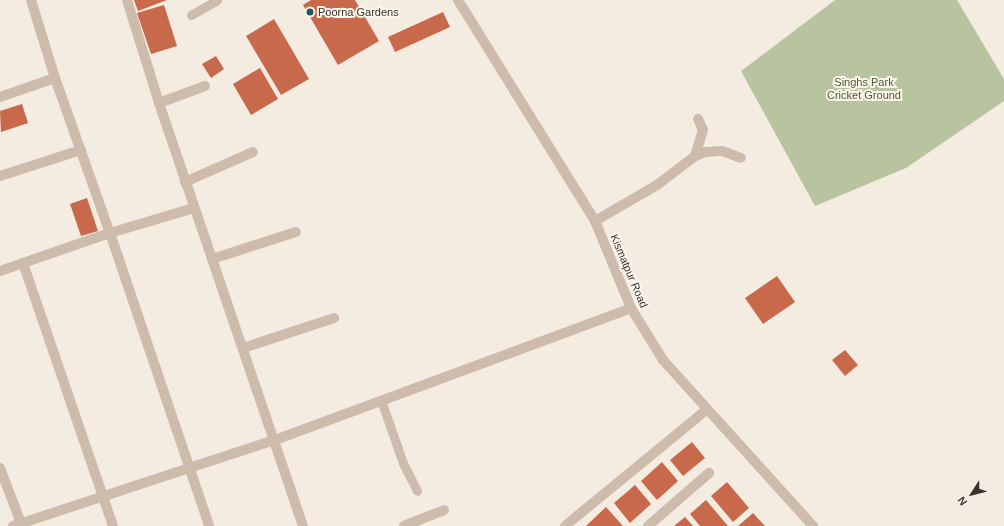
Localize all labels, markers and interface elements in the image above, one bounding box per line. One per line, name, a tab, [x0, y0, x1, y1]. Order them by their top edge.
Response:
place label: Poorna Gardens	[318, 5, 399, 19]
marker: Poorna Gardens	[305, 7, 315, 17]
park label: Singhs Park Cricket Ground	[827, 76, 901, 102]
street label: Kismatpur Road	[608, 232, 650, 310]
north arrow	[952, 474, 992, 514]
text: N	[955, 494, 969, 508]

